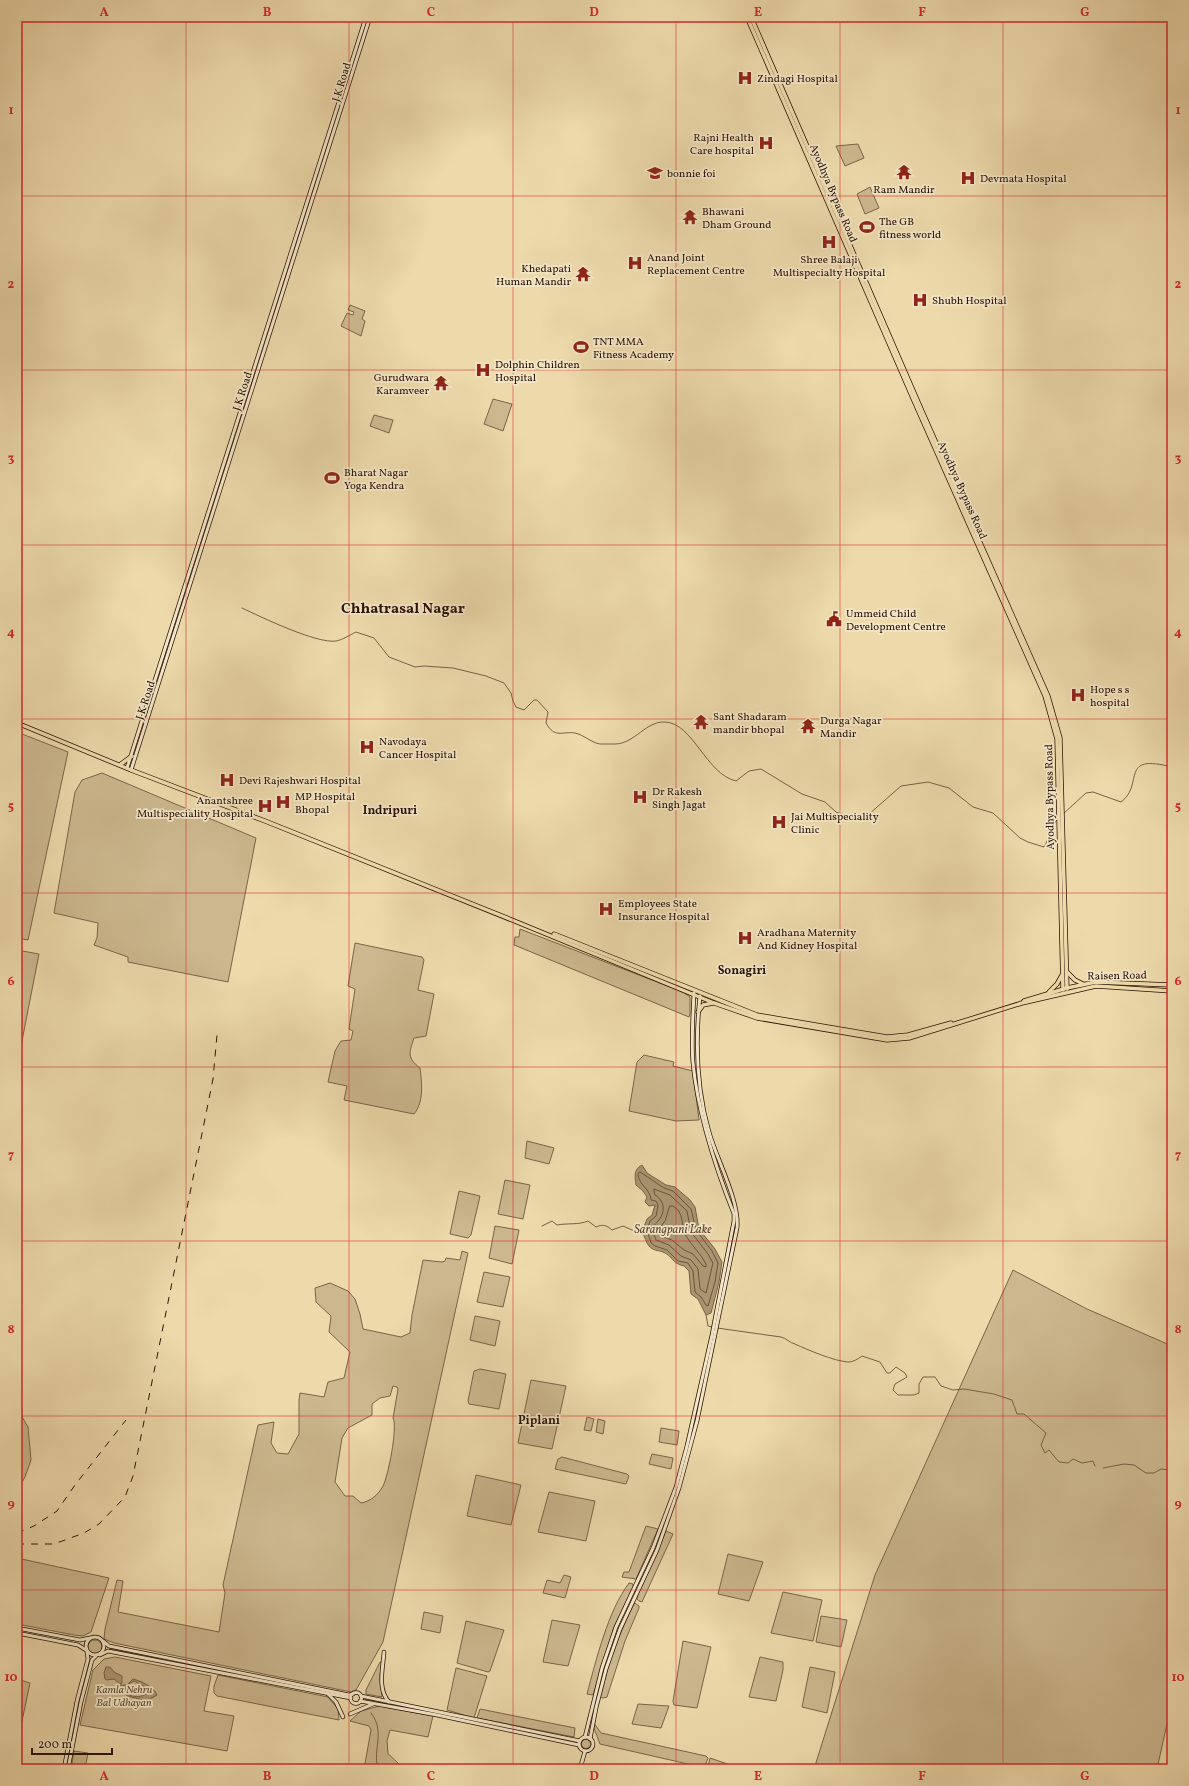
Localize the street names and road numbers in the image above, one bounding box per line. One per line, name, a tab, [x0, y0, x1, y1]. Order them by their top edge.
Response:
street label: J K Road	[329, 61, 356, 104]
street label: Ayodhya Bypass Road	[805, 142, 860, 245]
street label: J K Road	[230, 370, 257, 413]
street label: Ayodhya Bypass Road	[933, 439, 990, 542]
street label: J K Road	[133, 679, 160, 722]
street label: Ayodhya Bypass Road	[1042, 744, 1059, 850]
street label: Raisen Road	[1087, 968, 1147, 985]

